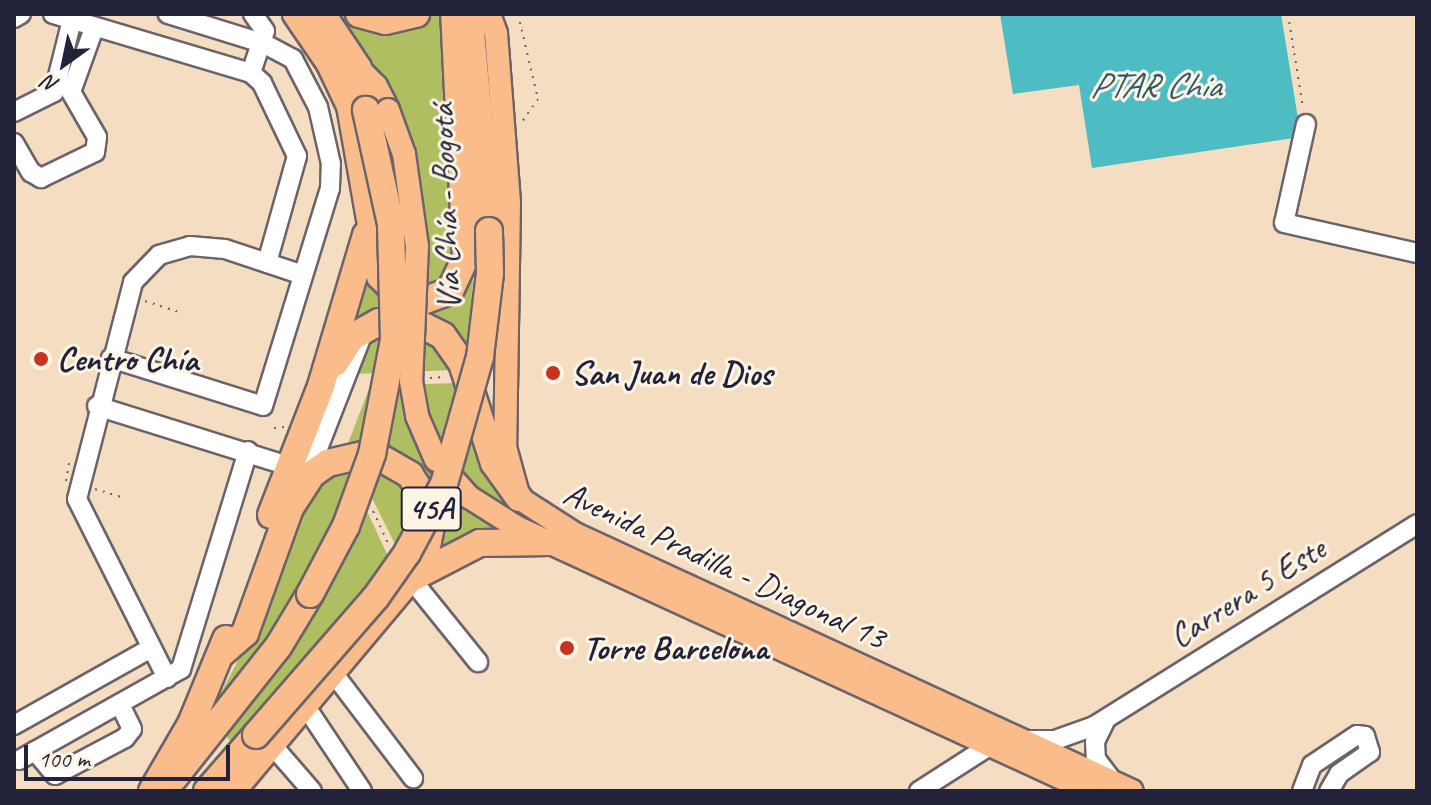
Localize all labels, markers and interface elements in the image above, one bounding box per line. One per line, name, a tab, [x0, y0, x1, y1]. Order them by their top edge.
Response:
north arrow	[24, 24, 104, 104]
water label: PTAR Chia	[1090, 64, 1220, 108]
text: N	[38, 69, 64, 100]
street label: Vía Chía - Bogotá	[421, 103, 469, 311]
place label: Centro Chía	[57, 339, 198, 379]
marker: Centro Chía	[32, 350, 50, 368]
place label: San Juan de Dios	[571, 353, 771, 393]
marker: San Juan de Dios	[542, 362, 564, 384]
street label: Avenida Pradilla - Diagonal 13	[557, 472, 893, 658]
road number: 45A	[399, 481, 463, 537]
street label: Carrera 5 Este	[1161, 528, 1333, 656]
place label: Torre Barcelona	[583, 628, 770, 668]
marker: Torre Barcelona	[558, 639, 576, 657]
scale bar	[28, 729, 234, 779]
text: 100 m	[38, 744, 90, 774]

